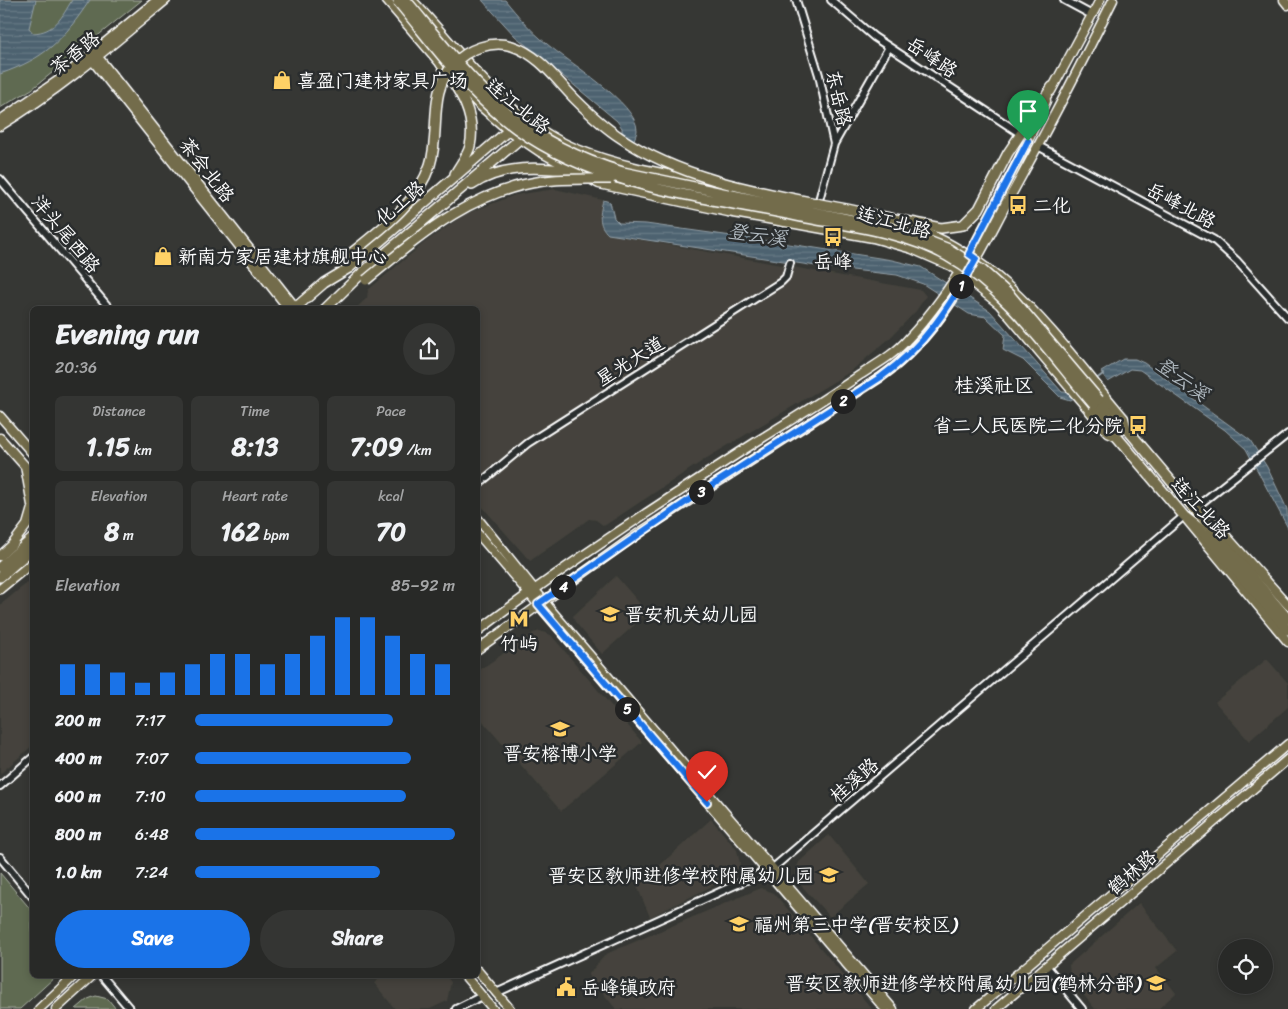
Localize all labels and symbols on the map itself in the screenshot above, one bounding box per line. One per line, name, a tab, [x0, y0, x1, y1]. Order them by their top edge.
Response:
street label: 茶香路	[42, 22, 108, 84]
street label: 岳峰路	[899, 27, 965, 87]
place label: 喜盈门建材家具广场	[297, 64, 468, 97]
street label: 东岳路	[817, 67, 861, 129]
shop icon: 喜盈门建材家具广场	[271, 69, 293, 91]
street label: 连江北路	[478, 69, 558, 143]
pin	[1007, 90, 1049, 141]
street label: 茶会北路	[171, 130, 243, 210]
street label: 化工路	[368, 172, 432, 234]
street label: 岳峰北路	[1140, 173, 1222, 237]
street label: 洋头尾西路	[23, 187, 109, 281]
place label: 二化	[1033, 189, 1071, 222]
bus stop icon: 二化	[1007, 194, 1029, 216]
street label: 连江北路	[853, 196, 935, 248]
water label: 登云溪	[725, 213, 790, 257]
bus stop icon: 岳峰	[822, 226, 844, 248]
place label: 新南方家居建材旗舰中心	[178, 240, 387, 273]
shop icon: 新南方家居建材旗舰中心	[152, 245, 174, 267]
place label: 岳峰	[814, 245, 852, 278]
pin: 1	[948, 274, 974, 298]
street label: 星光大道	[589, 327, 671, 395]
water label: 登云溪	[1147, 347, 1217, 411]
district label: 桂溪社区	[954, 368, 1034, 403]
pin: 2	[830, 388, 856, 414]
place label: 省二人民医院二化分院	[933, 409, 1123, 442]
bus stop icon: 省二人民医院二化分院	[1127, 414, 1149, 436]
street label: 连江北路	[1163, 469, 1239, 547]
pin: 3	[688, 480, 714, 504]
pin: 4	[550, 574, 576, 600]
place label: 晋安机关幼儿园	[625, 598, 758, 631]
school or university icon: 晋安机关幼儿园	[599, 603, 621, 625]
metro station icon: 竹屿	[508, 608, 530, 630]
place label: 竹屿	[500, 627, 538, 660]
pin: 5	[614, 696, 640, 722]
school or university icon: 晋安榕博小学	[549, 718, 571, 740]
place label: 晋安榕博小学	[503, 737, 617, 770]
street label: 桂溪路	[822, 749, 886, 811]
pin	[686, 751, 728, 802]
street label: 鹤林路	[1100, 841, 1164, 903]
place label: 晋安区教师进修学校附属幼儿园	[548, 859, 814, 892]
school or university icon: 晋安区教师进修学校附属幼儿园	[818, 864, 840, 886]
place label: 福州第三中学(晋安校区)	[754, 908, 959, 941]
school or university icon: 福州第三中学(晋安校区)	[728, 913, 750, 935]
place label: 晋安区教师进修学校附属幼儿园(鹤林分部)	[786, 967, 1142, 1000]
place label: 岳峰镇政府	[581, 971, 676, 1004]
school or university icon: 晋安区教师进修学校附属幼儿园(鹤林分部)	[1145, 972, 1167, 994]
public building icon: 岳峰镇政府	[555, 976, 577, 998]

